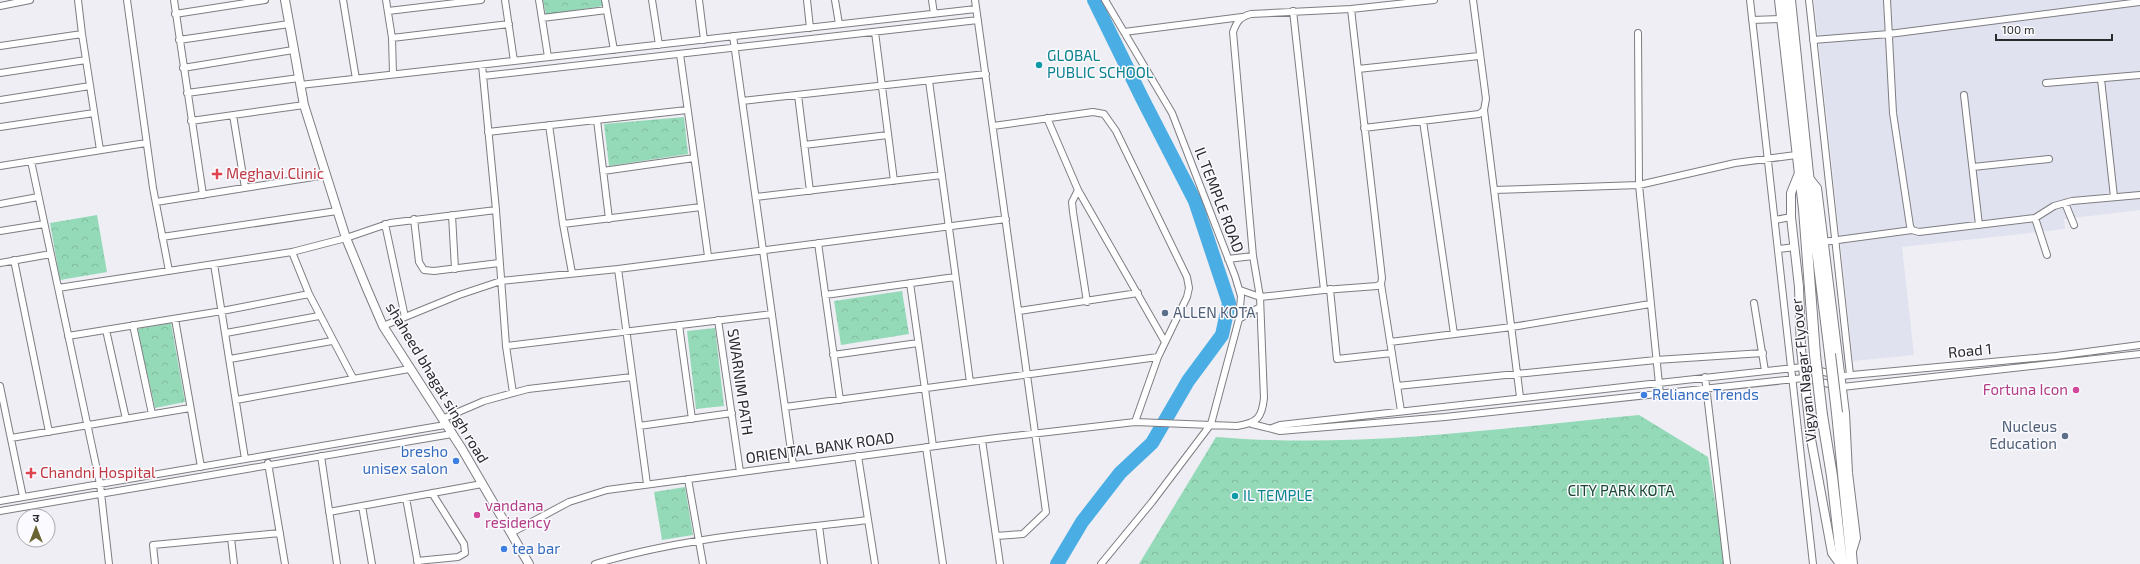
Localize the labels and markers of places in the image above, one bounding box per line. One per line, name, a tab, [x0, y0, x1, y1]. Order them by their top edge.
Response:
place label: GLOBAL PUBLIC SCHOOL	[1047, 46, 1154, 81]
marker: GLOBAL PUBLIC SCHOOL	[1034, 60, 1044, 70]
place label: Meghavi Clinic	[226, 164, 324, 182]
marker: Meghavi Clinic	[211, 168, 223, 180]
place label: ALLEN KOTA	[1173, 303, 1256, 321]
marker: ALLEN KOTA	[1160, 308, 1170, 318]
place label: Fortuna Icon	[1983, 380, 2068, 398]
place label: Reliance Trends	[1652, 385, 1759, 403]
marker: Fortuna Icon	[2071, 385, 2081, 395]
marker: Reliance Trends	[1639, 390, 1649, 400]
place label: Nucleus Education	[1989, 417, 2057, 452]
marker: Nucleus Education	[2060, 431, 2070, 441]
place label: bresho unisex salon	[363, 442, 448, 477]
marker: bresho unisex salon	[451, 456, 461, 466]
place label: Chandni Hospital	[40, 463, 156, 481]
marker: Chandni Hospital	[25, 467, 37, 479]
place label: IL TEMPLE	[1243, 486, 1313, 504]
marker: IL TEMPLE	[1230, 491, 1240, 501]
place label: vandana residency	[485, 496, 551, 531]
marker: vandana residency	[472, 510, 482, 520]
place label: tea bar	[512, 539, 560, 557]
marker: tea bar	[499, 544, 509, 554]

